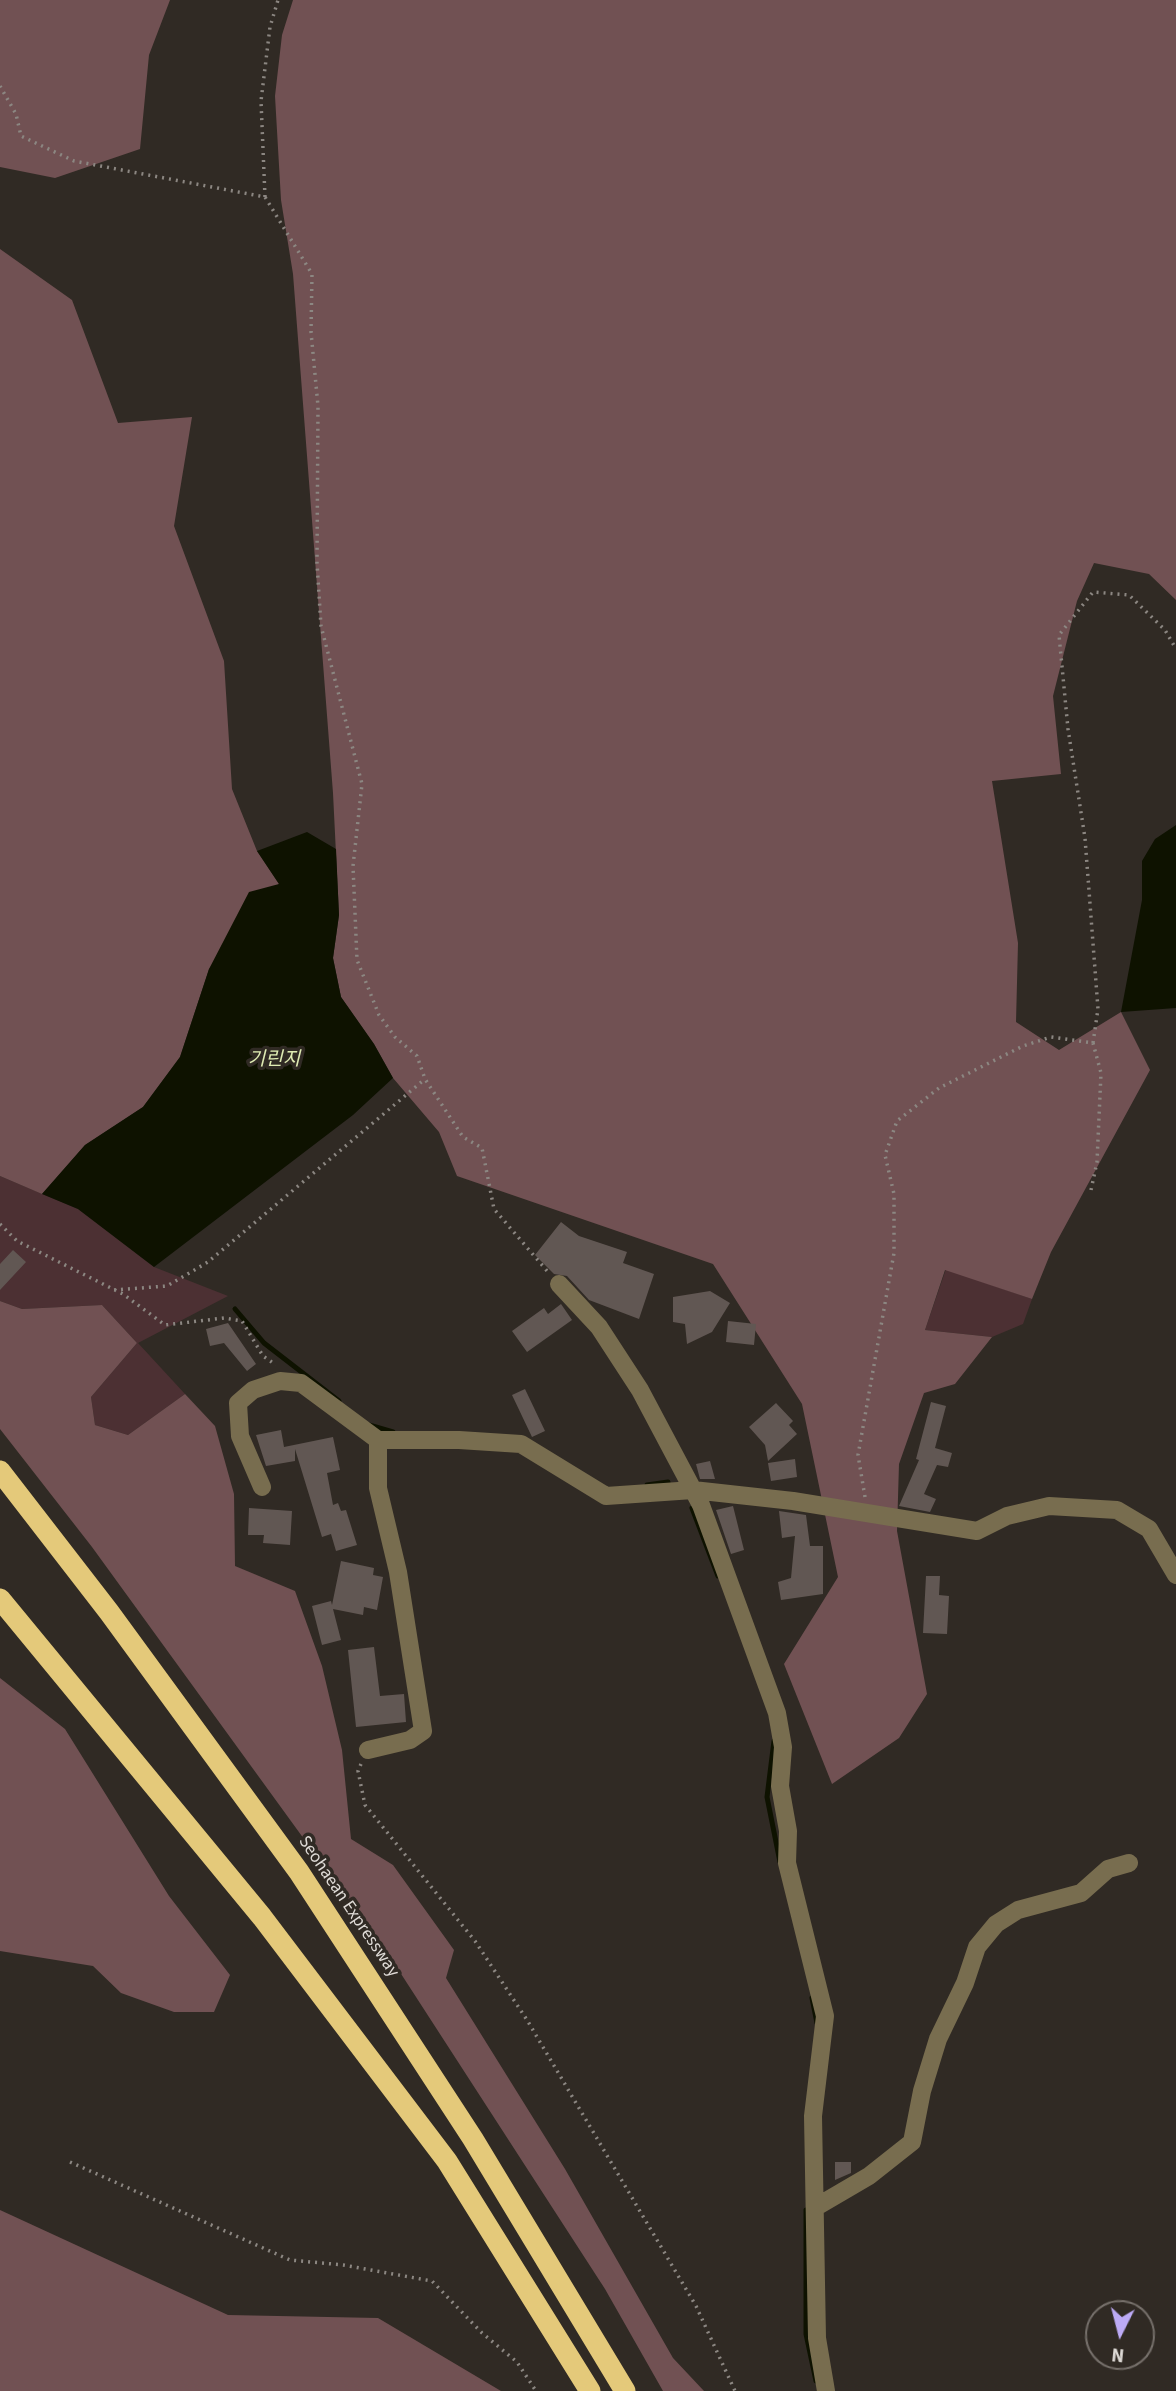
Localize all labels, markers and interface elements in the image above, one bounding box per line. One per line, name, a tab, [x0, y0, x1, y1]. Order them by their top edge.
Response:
water label: 기린지	[248, 1050, 300, 1072]
street label: Seohaean Expressway	[293, 1832, 403, 1982]
north arrow	[1085, 2300, 1155, 2370]
text: N	[1110, 2340, 1126, 2368]

